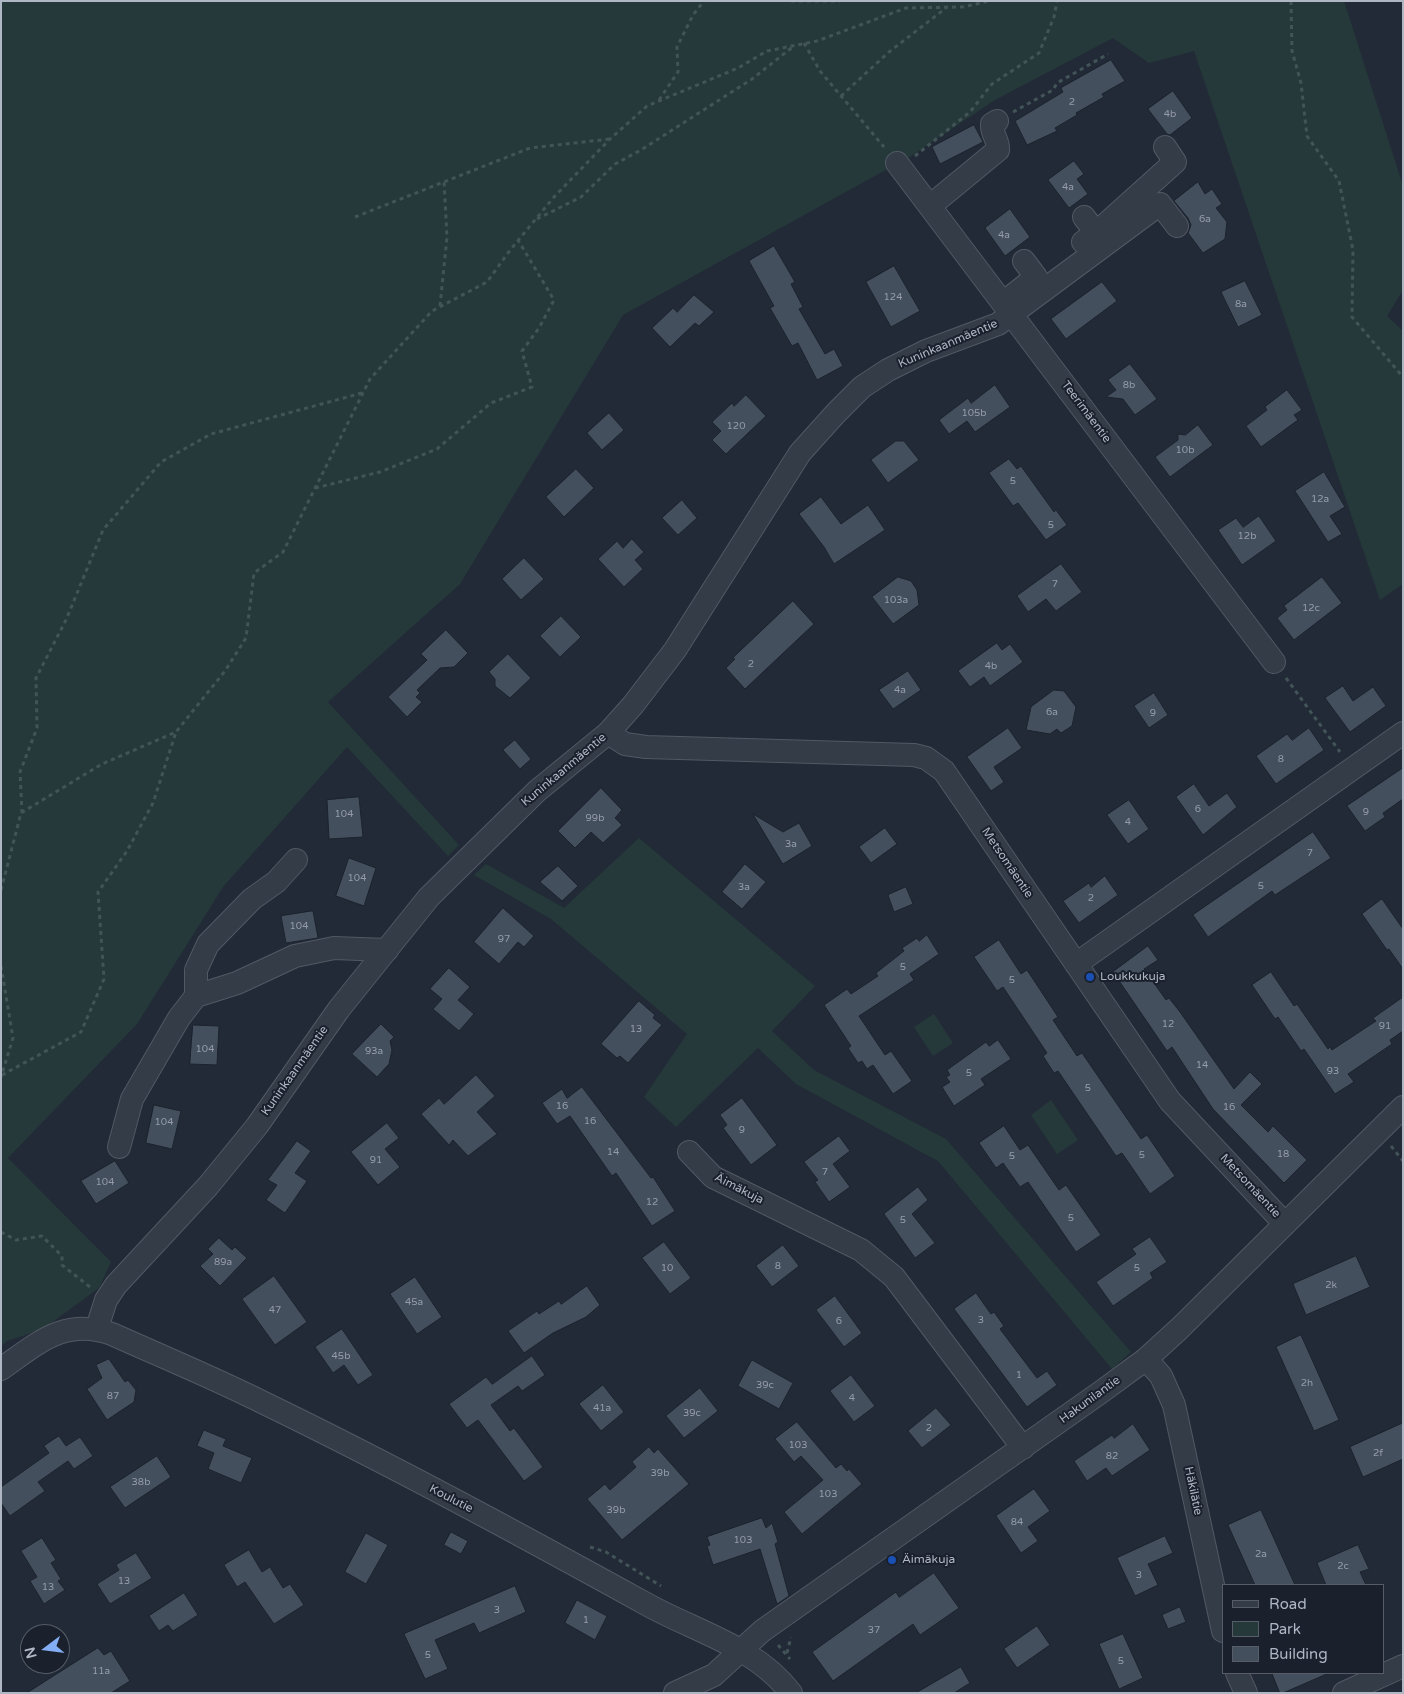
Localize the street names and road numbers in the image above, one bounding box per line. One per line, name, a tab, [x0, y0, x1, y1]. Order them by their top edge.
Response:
street label: Kuninkaanmäentie	[896, 317, 1000, 371]
street label: Teerimäentie	[1058, 378, 1114, 446]
street label: Kuninkaanmäentie	[519, 730, 609, 810]
street label: Metsomäentie	[978, 825, 1036, 901]
street label: Kuninkaanmäentie	[259, 1023, 331, 1119]
street label: Metsomäentie	[1217, 1151, 1283, 1221]
street label: Äimäkuja	[712, 1170, 766, 1208]
street label: Hakunilantie	[1057, 1373, 1123, 1427]
street label: Häkilätie	[1181, 1465, 1205, 1517]
street label: Koulutie	[427, 1482, 475, 1516]

